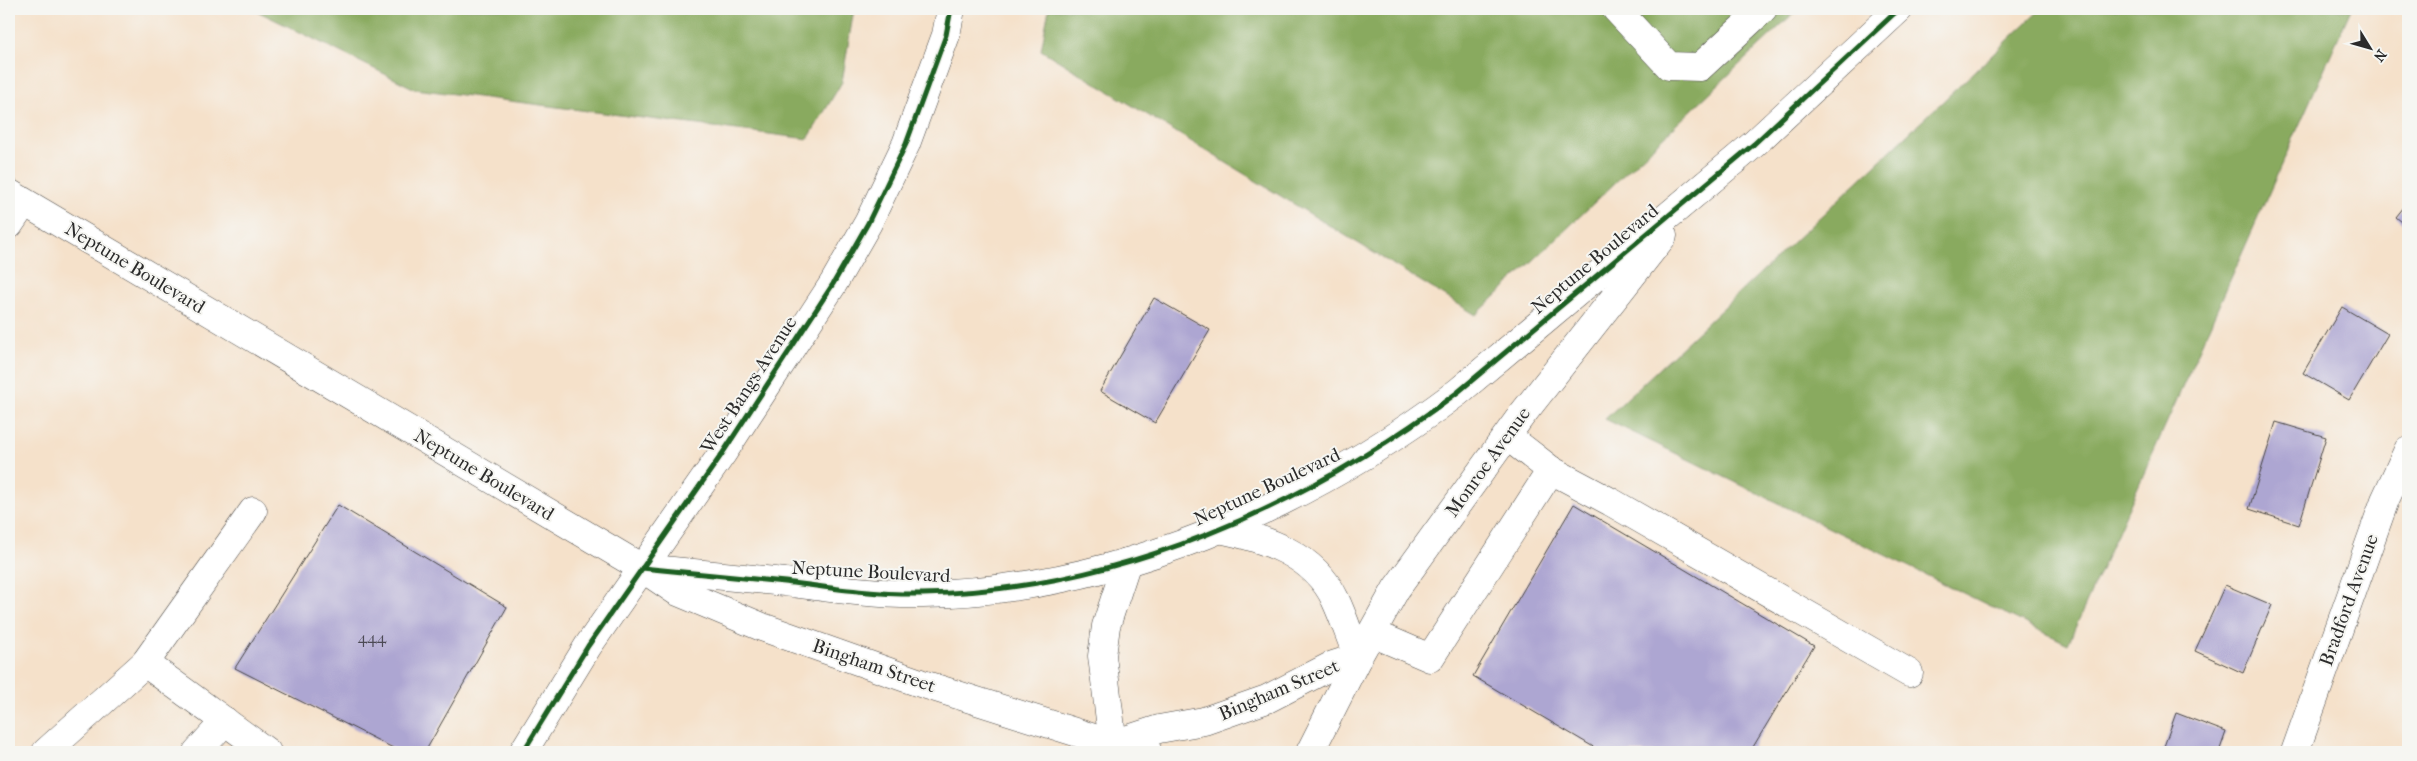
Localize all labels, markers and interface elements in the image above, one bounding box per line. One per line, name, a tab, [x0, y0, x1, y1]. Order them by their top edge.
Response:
north arrow	[2344, 22, 2394, 72]
text: N	[2370, 46, 2390, 65]
street label: Neptune Boulevard	[1527, 199, 1663, 319]
street label: Neptune Boulevard	[61, 218, 209, 319]
street label: West Bangs Avenue	[696, 312, 802, 459]
street label: Monroe Avenue	[1441, 403, 1535, 521]
street label: Neptune Boulevard	[410, 425, 558, 526]
street label: Neptune Boulevard	[1190, 443, 1344, 531]
street label: Bradford Avenue	[2315, 531, 2383, 669]
street label: Neptune Boulevard	[791, 557, 952, 587]
house number: 444	[358, 628, 387, 647]
street label: Bingham Street	[810, 635, 939, 697]
street label: Bingham Street	[1216, 655, 1343, 725]

